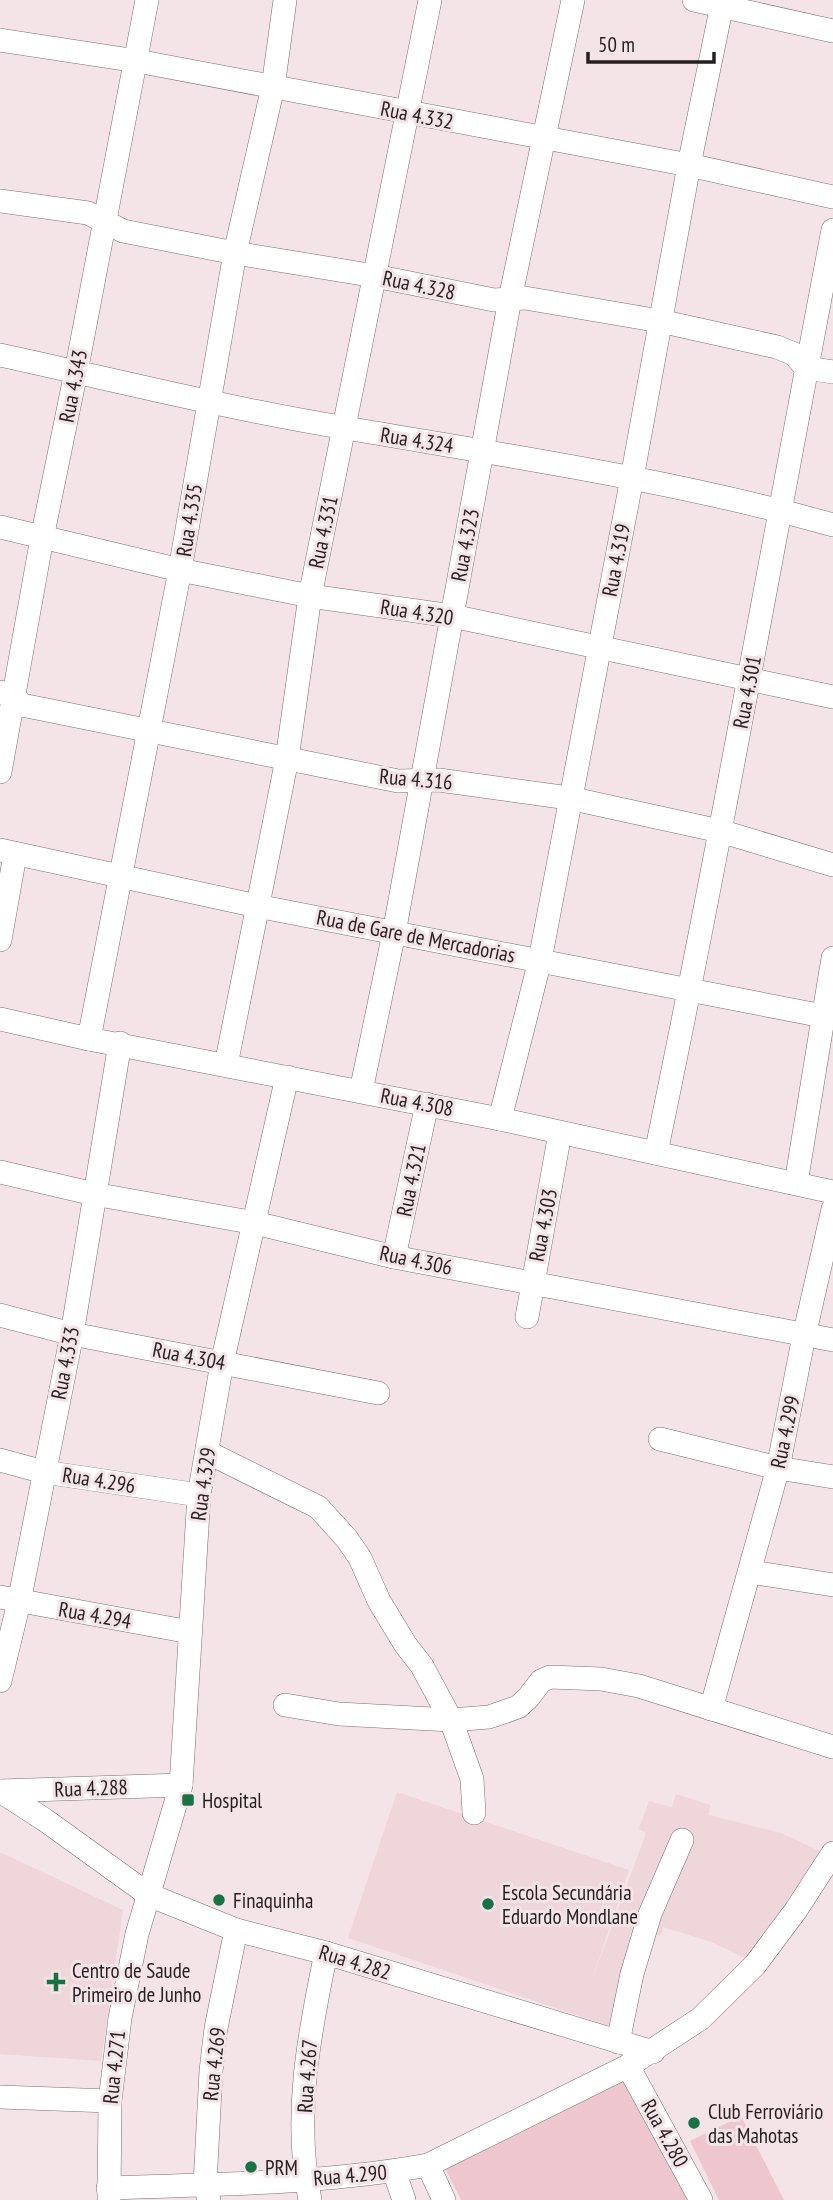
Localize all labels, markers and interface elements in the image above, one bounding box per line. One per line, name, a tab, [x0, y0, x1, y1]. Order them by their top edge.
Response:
scale bar	[588, 21, 714, 65]
text: 50 m	[598, 31, 635, 58]
street label: Rua 4.332	[378, 95, 456, 135]
street label: Rua 4.328	[380, 264, 458, 306]
street label: Rua 4.343	[53, 347, 93, 425]
street label: Rua 4.324	[379, 421, 456, 459]
street label: Rua 4.335	[170, 482, 208, 558]
street label: Rua 4.331	[302, 493, 344, 571]
street label: Rua 4.323	[445, 506, 485, 584]
street label: Rua 4.319	[596, 521, 636, 599]
street label: Rua 4.320	[379, 593, 455, 631]
street label: Rua 4.301	[727, 653, 767, 731]
street label: Rua 4.316	[378, 762, 454, 796]
street label: Rua de Gare de Mercadorias	[314, 904, 518, 968]
street label: Rua 4.308	[378, 1082, 456, 1122]
street label: Rua 4.321	[390, 1141, 432, 1219]
street label: Rua 4.303	[523, 1186, 563, 1264]
street label: Rua 4.306	[377, 1239, 455, 1281]
street label: Rua 4.333	[45, 1324, 85, 1402]
street label: Rua 4.304	[150, 1336, 228, 1376]
street label: Rua 4.299	[764, 1393, 806, 1471]
street label: Rua 4.329	[185, 1446, 221, 1522]
street label: Rua 4.296	[61, 1461, 137, 1499]
street label: Rua 4.294	[56, 1595, 134, 1635]
street label: Rua 4.288	[54, 1773, 128, 1803]
place label: Hospital	[202, 1787, 262, 1814]
marker: Hospital	[180, 1792, 196, 1808]
place label: Escola Secundária Eduardo Mondlane	[502, 1879, 638, 1930]
place label: Finaquinha	[233, 1887, 313, 1914]
marker: Finaquinha	[211, 1892, 227, 1908]
marker: Escola Secundária Eduardo Mondlane	[480, 1896, 496, 1912]
street label: Rua 4.282	[316, 1938, 394, 1986]
place label: Centro de Saude Primeiro de Junho	[72, 1957, 201, 2008]
marker: Centro de Saude Primeiro de Junho	[46, 1972, 66, 1992]
street label: Rua 4.269	[197, 2026, 231, 2102]
street label: Rua 4.271	[97, 2029, 131, 2105]
street label: Rua 4.267	[291, 2038, 323, 2114]
street label: Rua 4.280	[635, 2094, 695, 2172]
place label: Club Ferroviário das Mahotas	[708, 2098, 823, 2149]
marker: Club Ferroviário das Mahotas	[686, 2115, 702, 2131]
place label: PRM	[265, 2154, 298, 2181]
street label: Rua 4.290	[312, 2158, 388, 2192]
marker: PRM	[243, 2159, 259, 2175]

